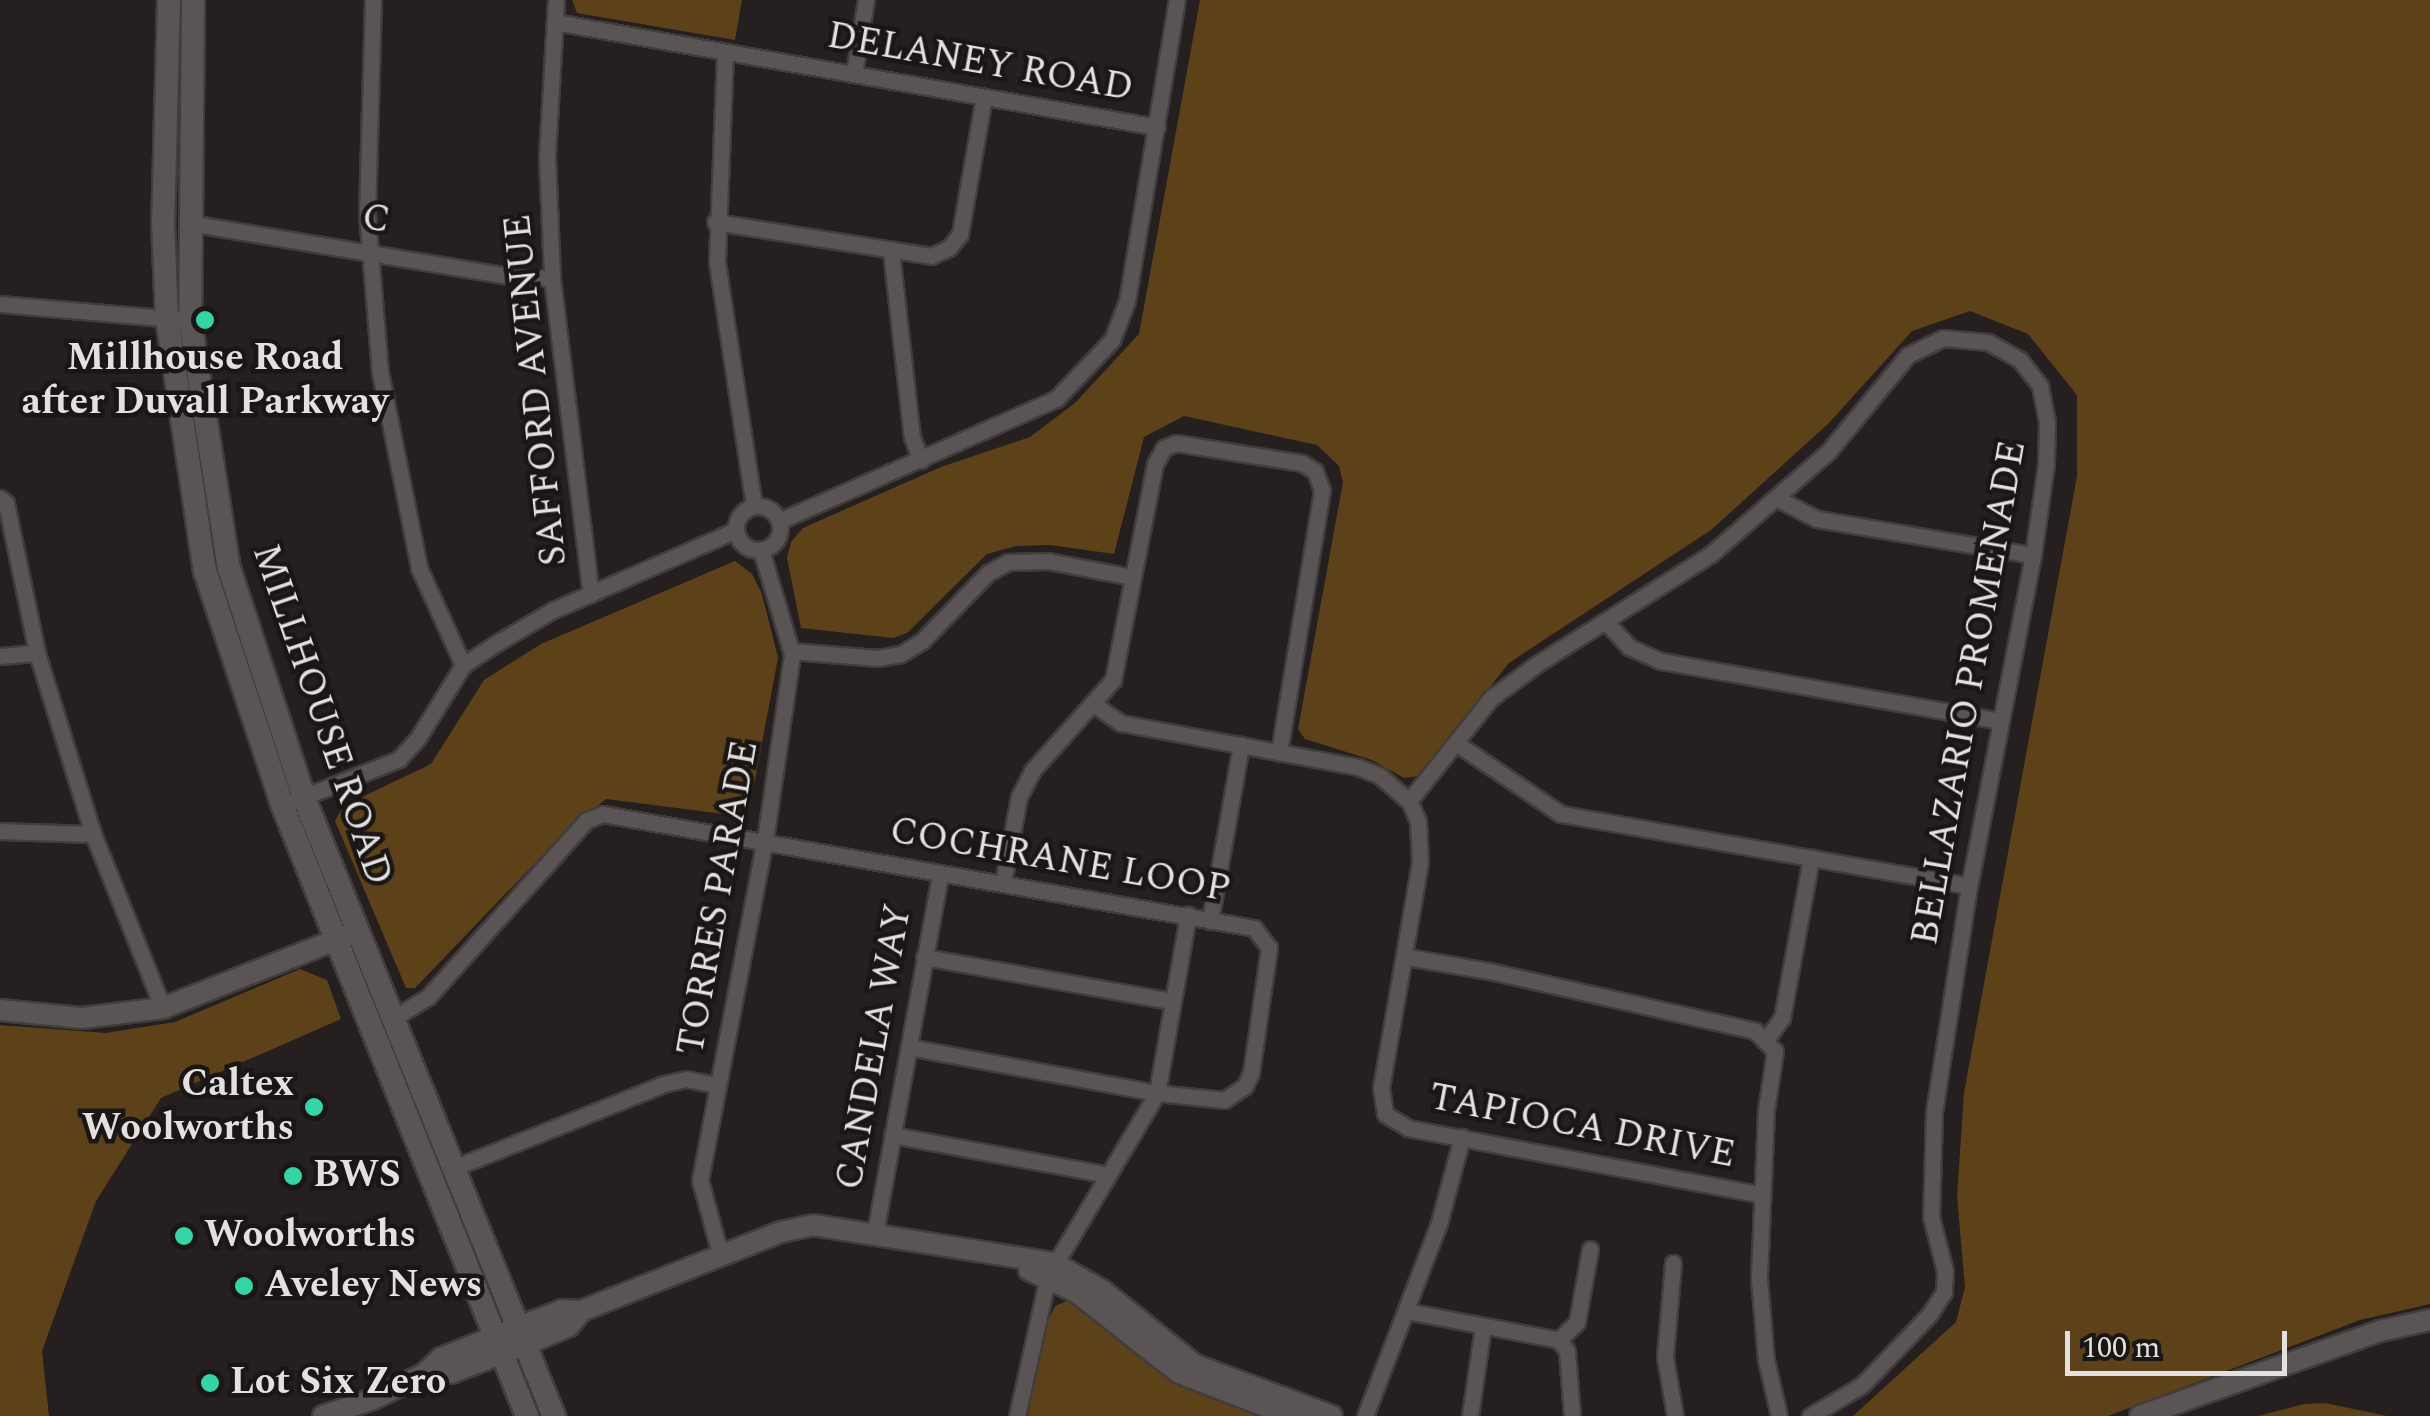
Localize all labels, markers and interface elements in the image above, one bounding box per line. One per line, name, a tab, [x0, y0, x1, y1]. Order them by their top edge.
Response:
street label: DELANEY ROAD	[824, 14, 1136, 112]
street label: C	[358, 195, 394, 245]
street label: SAFFORD AVENUE	[496, 212, 578, 568]
marker: Millhouse Road after Duvall Parkway	[194, 309, 216, 331]
place label: Millhouse Road after Duvall Parkway	[22, 336, 388, 426]
street label: BELLAZARIO PROMENADE	[1903, 437, 2037, 949]
street label: MILLHOUSE ROAD	[241, 539, 401, 891]
street label: TORRES PARADE	[669, 737, 769, 1059]
street label: COCHRANE LOOP	[886, 809, 1234, 913]
street label: CANDELA WAY	[827, 901, 923, 1193]
place label: Caltex Woolworths	[82, 1062, 294, 1152]
street label: TAPIOCA DRIVE	[1425, 1075, 1739, 1179]
marker: Caltex Woolworths	[303, 1096, 325, 1118]
place label: BWS	[313, 1153, 401, 1199]
marker: BWS	[282, 1165, 304, 1187]
place label: Woolworths	[204, 1213, 416, 1259]
marker: Woolworths	[173, 1225, 195, 1247]
place label: Aveley News	[264, 1263, 482, 1309]
marker: Aveley News	[233, 1275, 255, 1297]
scale bar	[2070, 1311, 2292, 1373]
text: 100 m	[2082, 1325, 2160, 1371]
place label: Lot Six Zero	[230, 1360, 446, 1406]
marker: Lot Six Zero	[199, 1372, 221, 1394]

